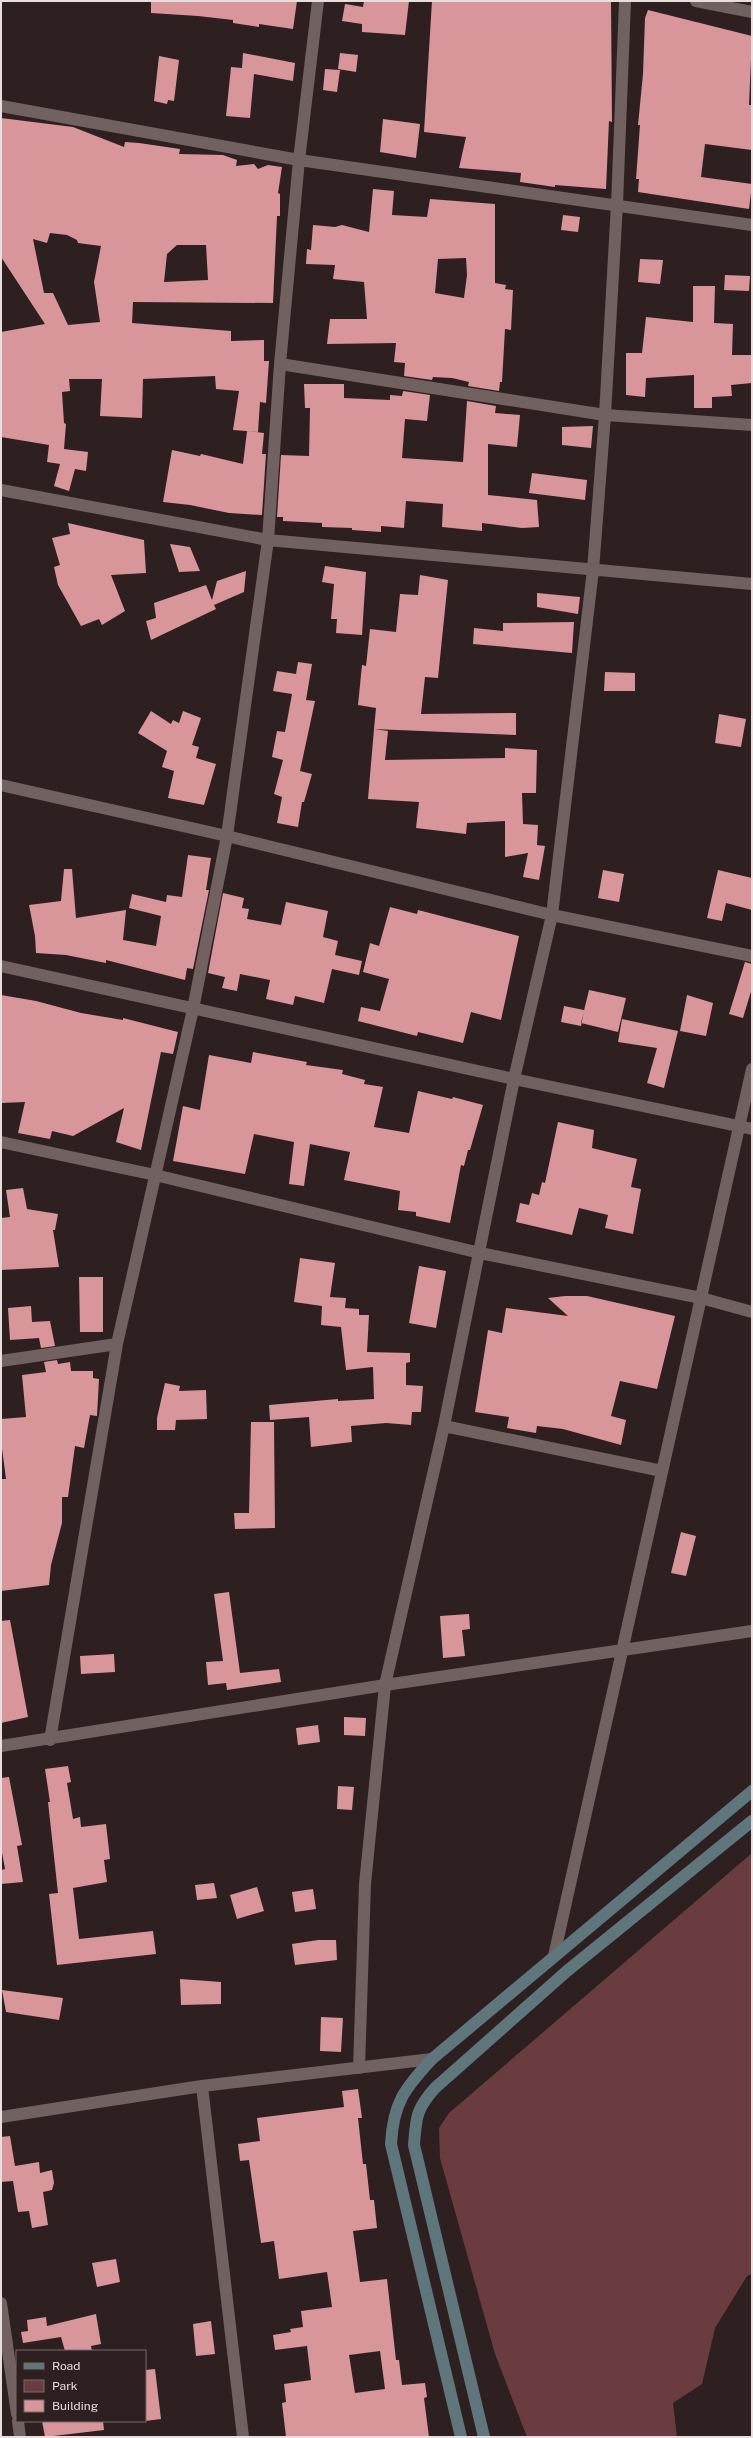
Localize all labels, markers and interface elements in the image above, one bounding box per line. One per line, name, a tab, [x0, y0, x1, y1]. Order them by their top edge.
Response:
legend	[16, 2350, 146, 2422]
text: Road	[52, 2359, 80, 2373]
text: Park	[52, 2379, 78, 2393]
text: Building	[52, 2399, 98, 2413]

